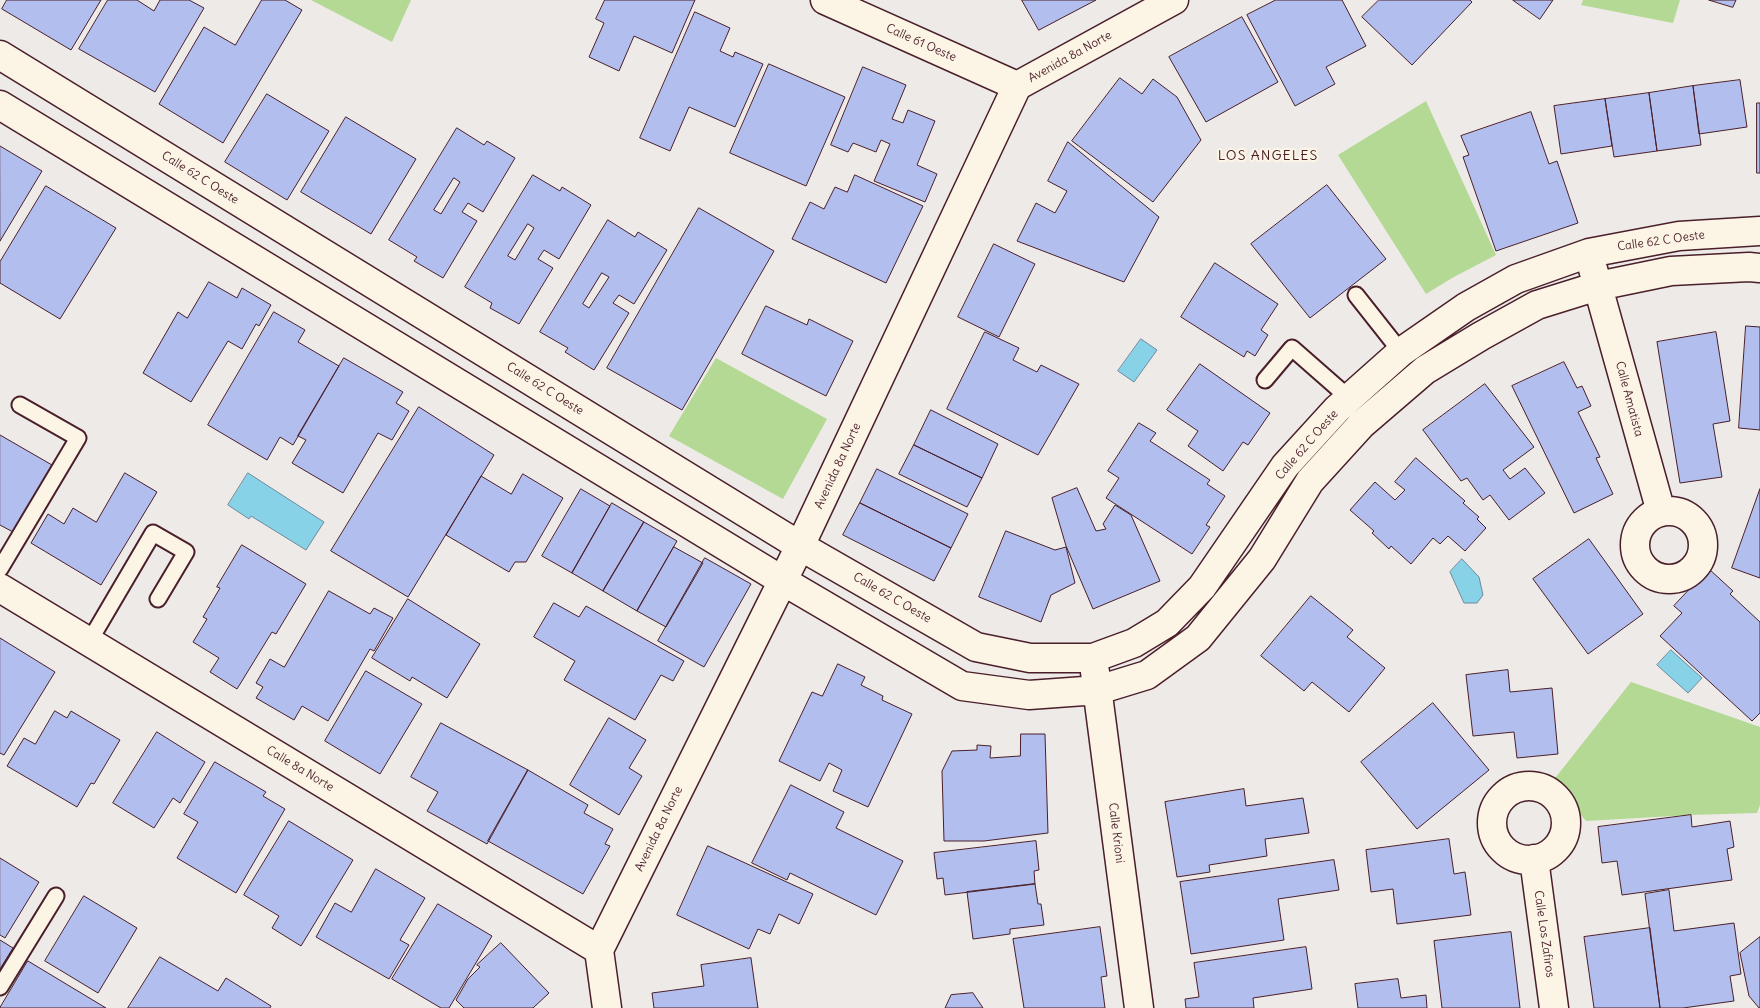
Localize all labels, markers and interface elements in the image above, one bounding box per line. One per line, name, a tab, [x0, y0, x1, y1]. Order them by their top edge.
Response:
street label: Calle 61 Oeste	[884, 21, 958, 65]
street label: Avenida 8a Norte	[1026, 28, 1114, 86]
district label: LOS ANGELES	[1216, 148, 1320, 164]
street label: Calle 62 C Oeste	[159, 149, 241, 207]
street label: Calle 62 C Oeste	[1616, 228, 1706, 254]
street label: Calle 62 C Oeste	[504, 360, 586, 418]
street label: Calle Amatista	[1612, 360, 1646, 438]
street label: Calle 62 C Oeste	[1273, 407, 1341, 483]
street label: Avenida 8a Norte	[812, 421, 864, 511]
street label: Calle 62 C Oeste	[850, 570, 934, 626]
street label: Calle 8a Norte	[264, 743, 336, 795]
street label: Avenida 8a Norte	[632, 784, 686, 874]
street label: Calle Krioni	[1105, 802, 1127, 864]
street label: Calle Los Zafiros	[1531, 889, 1557, 979]

